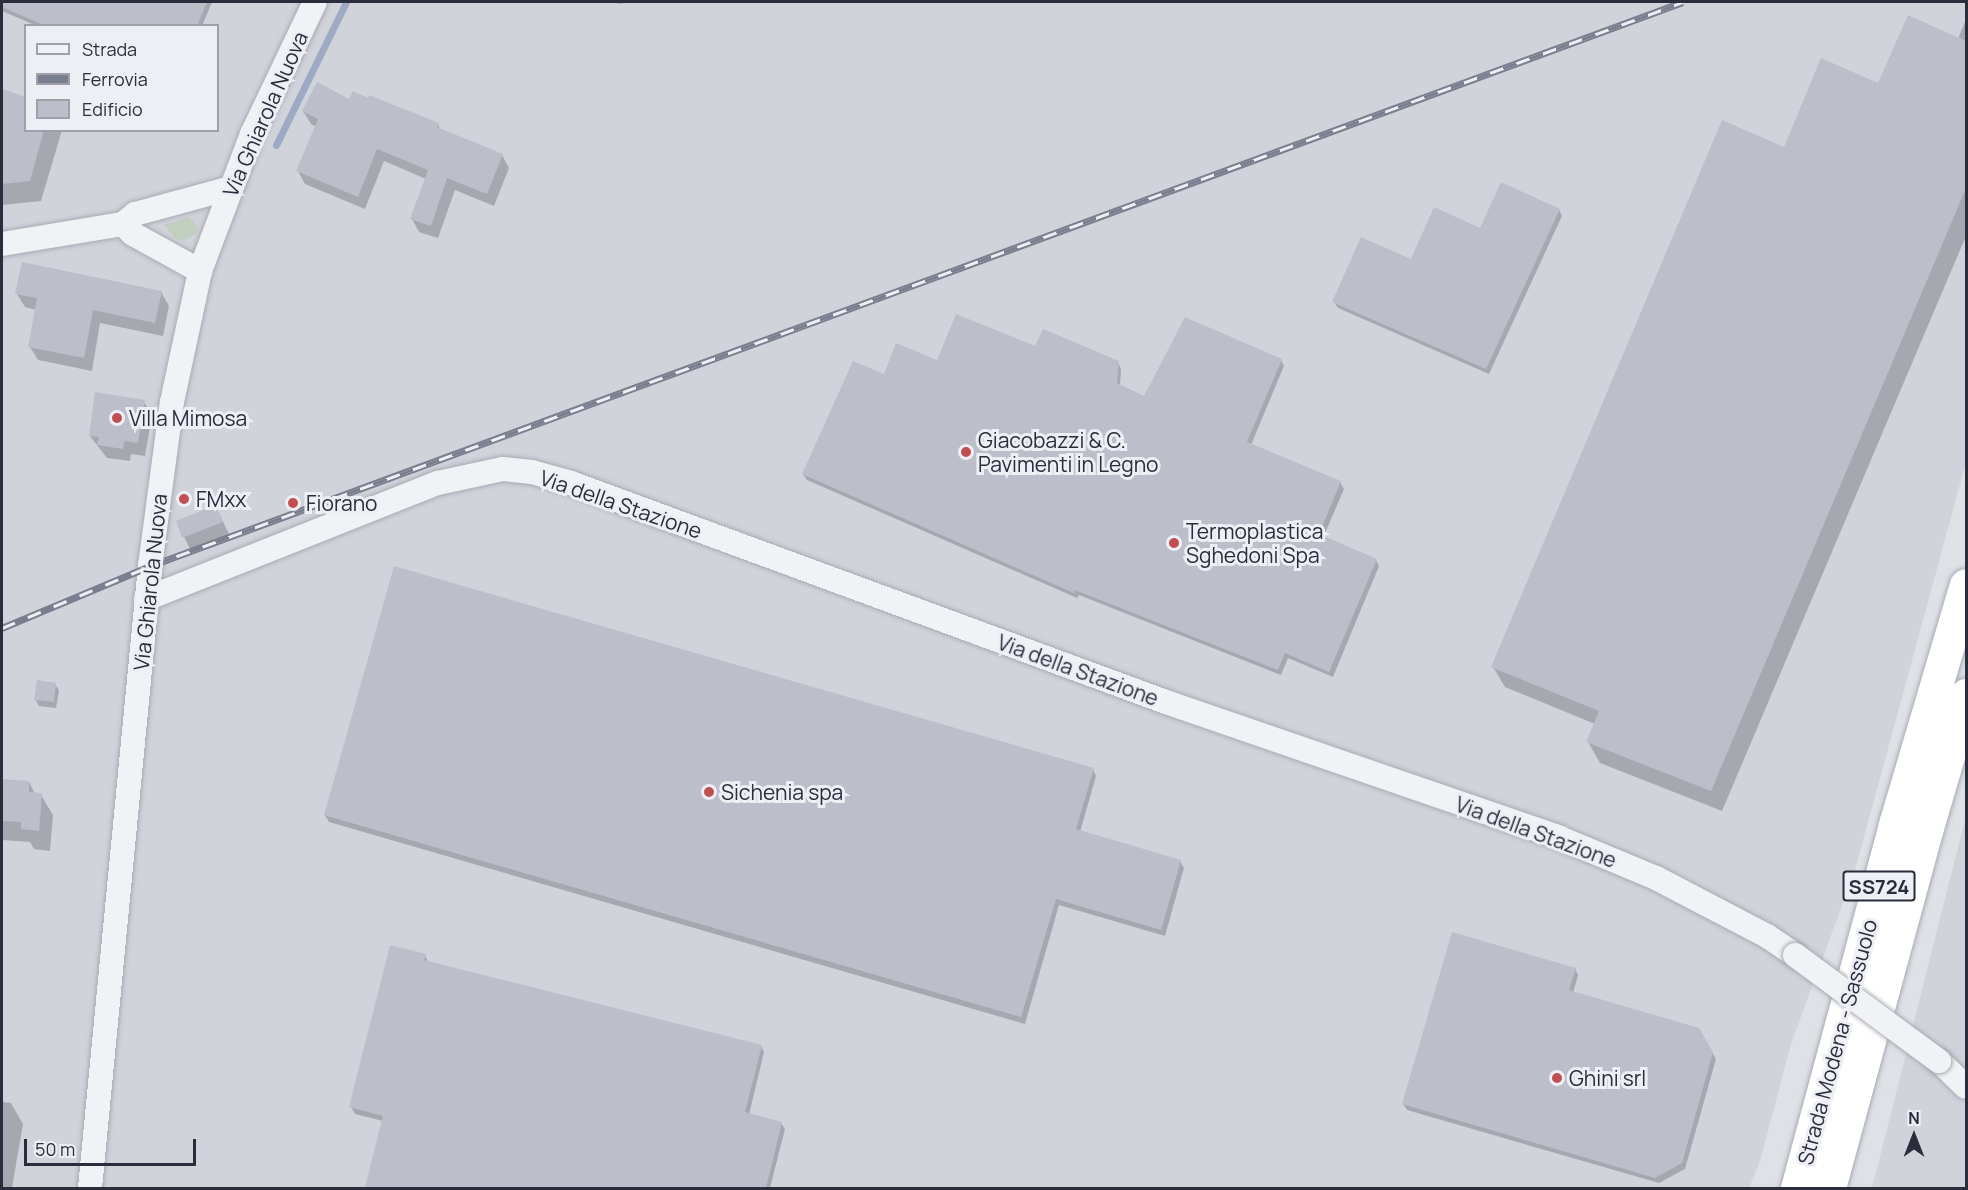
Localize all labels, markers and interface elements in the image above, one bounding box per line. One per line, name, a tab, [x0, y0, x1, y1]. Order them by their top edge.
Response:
legend	[24, 24, 219, 132]
street label: Via Ghiarola Nuova	[217, 28, 313, 200]
text: Strada	[82, 37, 137, 61]
text: Ferrovia	[82, 67, 148, 91]
text: Edificio	[82, 97, 143, 121]
place label: Villa Mimosa	[129, 405, 247, 431]
marker: Villa Mimosa	[110, 411, 124, 425]
place label: Giacobazzi & C. Pavimenti in Legno	[978, 427, 1159, 477]
marker: Giacobazzi & C. Pavimenti in Legno	[959, 445, 973, 459]
street label: Via della Stazione	[537, 464, 705, 544]
place label: FMxx	[196, 486, 246, 512]
place label: Fiorano	[306, 490, 378, 516]
street label: Via Ghiarola Nuova	[128, 492, 172, 672]
marker: FMxx	[177, 492, 191, 506]
marker: Fiorano	[284, 494, 302, 512]
place label: Termoplastica Sghedoni Spa	[1186, 518, 1323, 568]
marker: Termoplastica Sghedoni Spa	[1167, 536, 1181, 550]
street label: Via della Stazione	[994, 629, 1162, 711]
place label: Sichenia spa	[721, 779, 843, 805]
marker: Sichenia spa	[702, 785, 716, 799]
street label: Via della Stazione	[1452, 791, 1620, 873]
road number: SS724	[1842, 869, 1916, 903]
street label: Strada Modena - Sassuolo	[1792, 916, 1882, 1168]
place label: Ghini srl	[1569, 1065, 1646, 1091]
marker: Ghini srl	[1550, 1071, 1564, 1085]
north arrow	[1884, 1106, 1944, 1166]
text: N	[1908, 1107, 1920, 1129]
scale bar	[27, 1127, 200, 1165]
text: 50 m	[35, 1137, 75, 1161]

